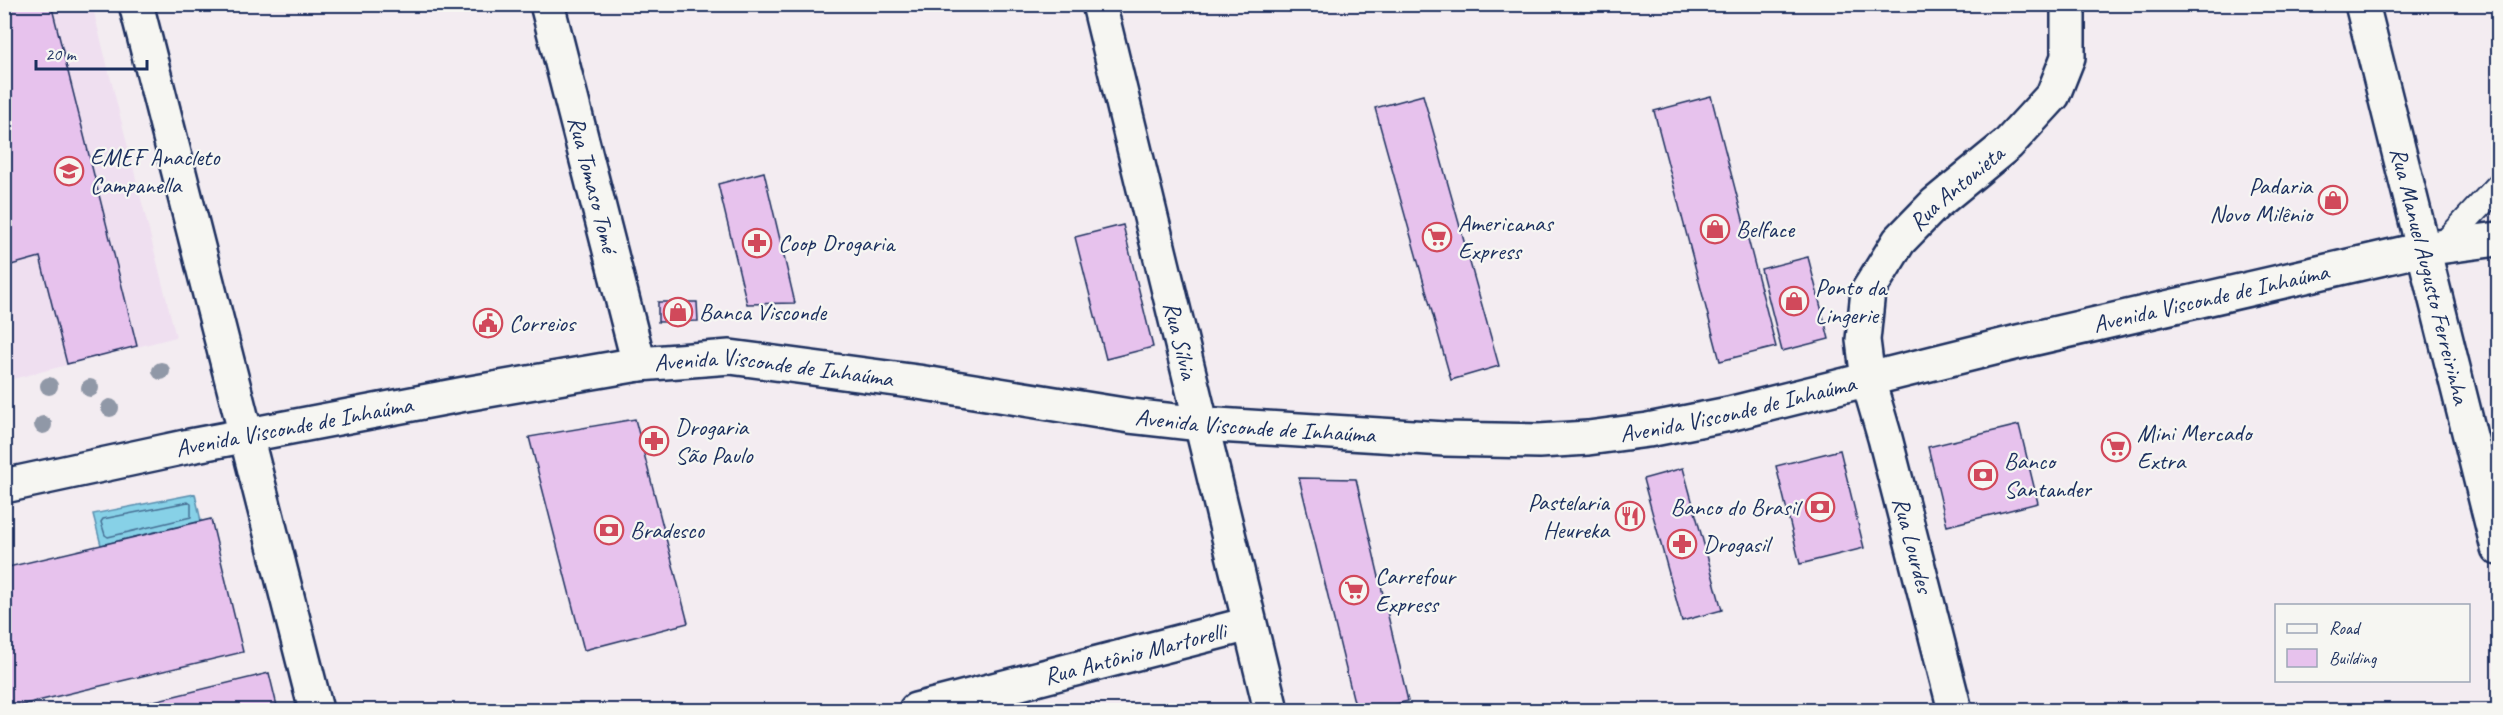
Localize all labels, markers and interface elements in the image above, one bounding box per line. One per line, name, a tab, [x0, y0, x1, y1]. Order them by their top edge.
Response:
scale bar	[36, 33, 147, 71]
text: 20 m	[45, 43, 78, 65]
street label: Rua Tomaso Tomé	[561, 113, 626, 259]
street label: Rua Antonieta	[1902, 137, 2012, 237]
place label: EMEF Anacleto Campanella	[90, 142, 221, 200]
street label: Rua Manuel Augusto Ferreirinha	[2383, 144, 2477, 409]
school or university icon: EMEF Anacleto Campanella	[53, 155, 85, 187]
place label: Padaria Novo Milênio	[2209, 171, 2315, 229]
shop icon: Padaria Novo Milênio	[2317, 184, 2349, 216]
place label: Americanas Express	[1458, 208, 1554, 266]
shop icon: Belface	[1699, 213, 1731, 245]
place label: Belface	[1736, 214, 1796, 244]
supermarket icon: Americanas Express	[1421, 221, 1453, 253]
pharmacy icon: Coop Drogaria	[741, 227, 773, 259]
place label: Coop Drogaria	[778, 228, 896, 258]
street label: Avenida Visconde de Inhaúma	[2090, 256, 2333, 339]
place label: Ponto da Lingerie	[1815, 272, 1888, 330]
shop icon: Ponto da Lingerie	[1778, 285, 1810, 317]
shop icon: Banca Visconde	[662, 296, 694, 328]
place label: Banca Visconde	[699, 297, 828, 327]
street label: Rua Sílvia	[1157, 299, 1205, 383]
public building icon: Correios	[472, 307, 504, 339]
place label: Correios	[509, 308, 577, 338]
street label: Avenida Visconde de Inhaúma	[653, 341, 896, 394]
street label: Avenida Visconde de Inhaúma	[1618, 368, 1860, 449]
street label: Avenida Visconde de Inhaúma	[173, 389, 416, 464]
street label: Avenida Visconde de Inhaúma	[1134, 402, 1378, 450]
place label: Drogaria São Paulo	[675, 412, 754, 470]
place label: Mini Mercado Extra	[2137, 418, 2254, 476]
pharmacy icon: Drogaria São Paulo	[638, 425, 670, 457]
supermarket icon: Mini Mercado Extra	[2100, 431, 2132, 463]
place label: Banco Santander	[2004, 446, 2093, 504]
bank icon: Banco Santander	[1967, 459, 1999, 491]
place label: Pastelaria Heureka	[1528, 487, 1611, 545]
bank icon: Banco do Brasil	[1804, 491, 1836, 523]
place label: Banco do Brasil	[1671, 492, 1803, 522]
street label: Rua Lourdes	[1886, 494, 1941, 598]
restaurant icon: Pastelaria Heureka	[1614, 500, 1646, 532]
bank icon: Bradesco	[593, 514, 625, 546]
place label: Bradesco	[630, 515, 705, 545]
pharmacy icon: Drogasil	[1666, 528, 1698, 560]
place label: Drogasil	[1703, 529, 1773, 559]
place label: Carrefour Express	[1375, 561, 1457, 619]
supermarket icon: Carrefour Express	[1338, 574, 1370, 606]
legend	[2275, 604, 2470, 682]
street label: Rua Antônio Martorelli	[1041, 615, 1232, 691]
text: Road	[2329, 617, 2362, 639]
text: Building	[2329, 647, 2378, 669]

